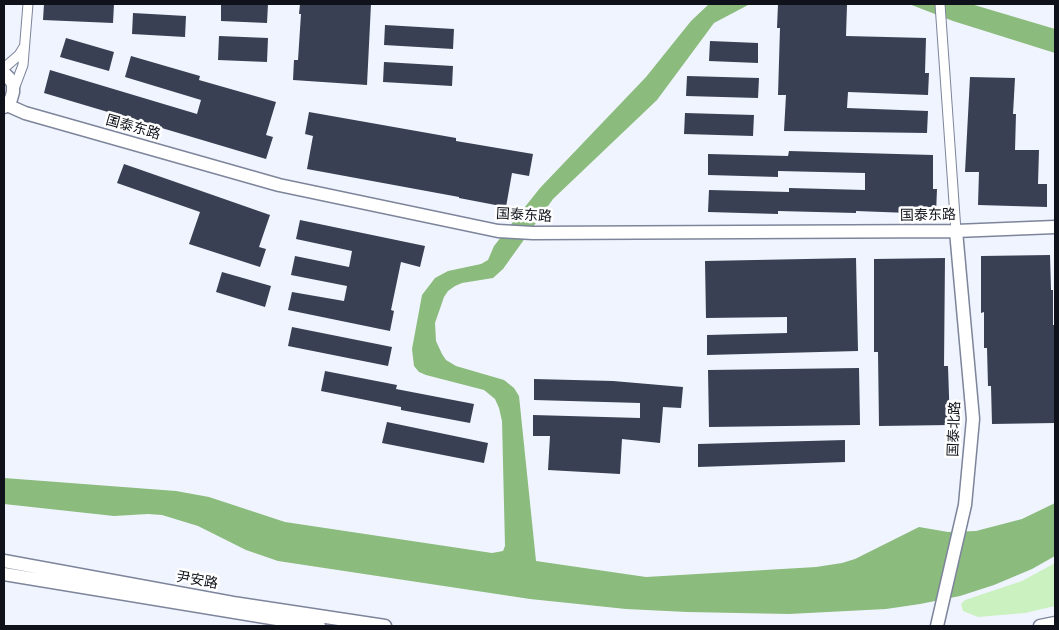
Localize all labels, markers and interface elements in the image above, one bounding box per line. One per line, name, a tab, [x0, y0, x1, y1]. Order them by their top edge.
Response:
street label: 国泰东路	[104, 112, 162, 144]
street label: 国泰东路	[496, 206, 552, 226]
street label: 国泰东路	[900, 207, 956, 225]
street label: 国泰北路	[946, 401, 964, 457]
street label: 尹安路	[175, 569, 219, 593]

